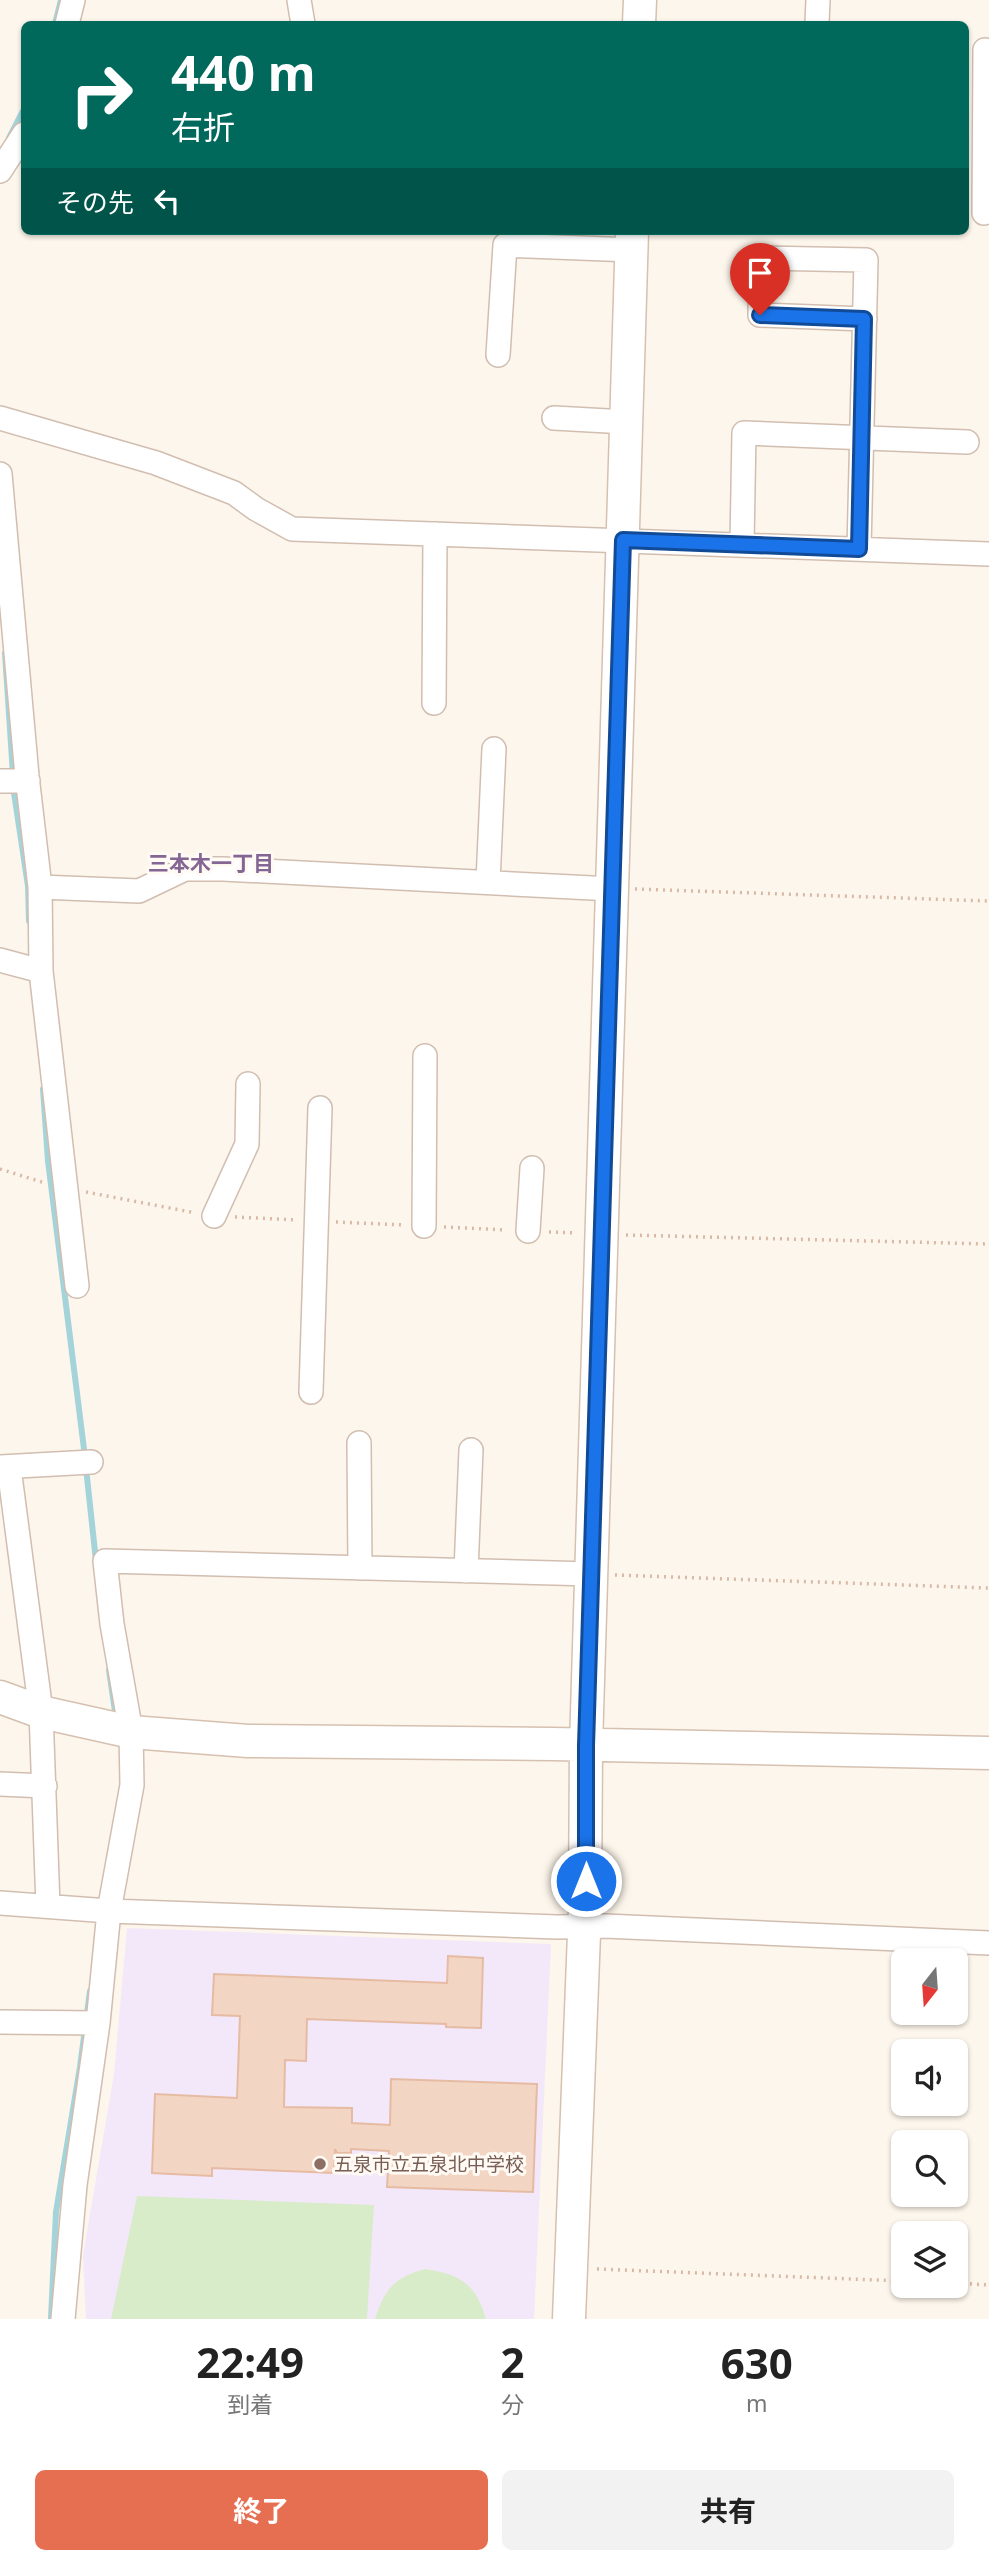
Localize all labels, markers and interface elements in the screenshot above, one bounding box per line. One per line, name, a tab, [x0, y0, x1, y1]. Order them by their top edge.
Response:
text: 440 m	[171, 39, 316, 105]
icon: right	[56, 49, 147, 140]
text: 右折	[171, 105, 235, 148]
icon: left	[148, 182, 186, 220]
text: その先	[56, 184, 134, 220]
pin	[730, 243, 790, 315]
icon: arrive	[741, 254, 779, 292]
district label: 三本木一丁目	[148, 849, 274, 877]
position arrow	[549, 1844, 623, 1918]
north arrow	[891, 1948, 968, 2025]
map controls	[891, 1948, 968, 2298]
button: sound	[891, 2039, 968, 2116]
button: search	[891, 2130, 968, 2207]
place label: 五泉市立五泉北中学校	[334, 2151, 524, 2177]
marker: 五泉市立五泉北中学校	[312, 2156, 328, 2172]
button: layers	[891, 2221, 968, 2298]
text: 22:49	[196, 2333, 304, 2390]
text: 2	[500, 2333, 524, 2390]
text: 630	[721, 2334, 793, 2391]
text: m	[746, 2387, 767, 2419]
text: 到着	[227, 2388, 273, 2420]
text: 分	[501, 2388, 524, 2420]
button: 終了	[35, 2470, 488, 2550]
button: 共有	[502, 2470, 954, 2550]

